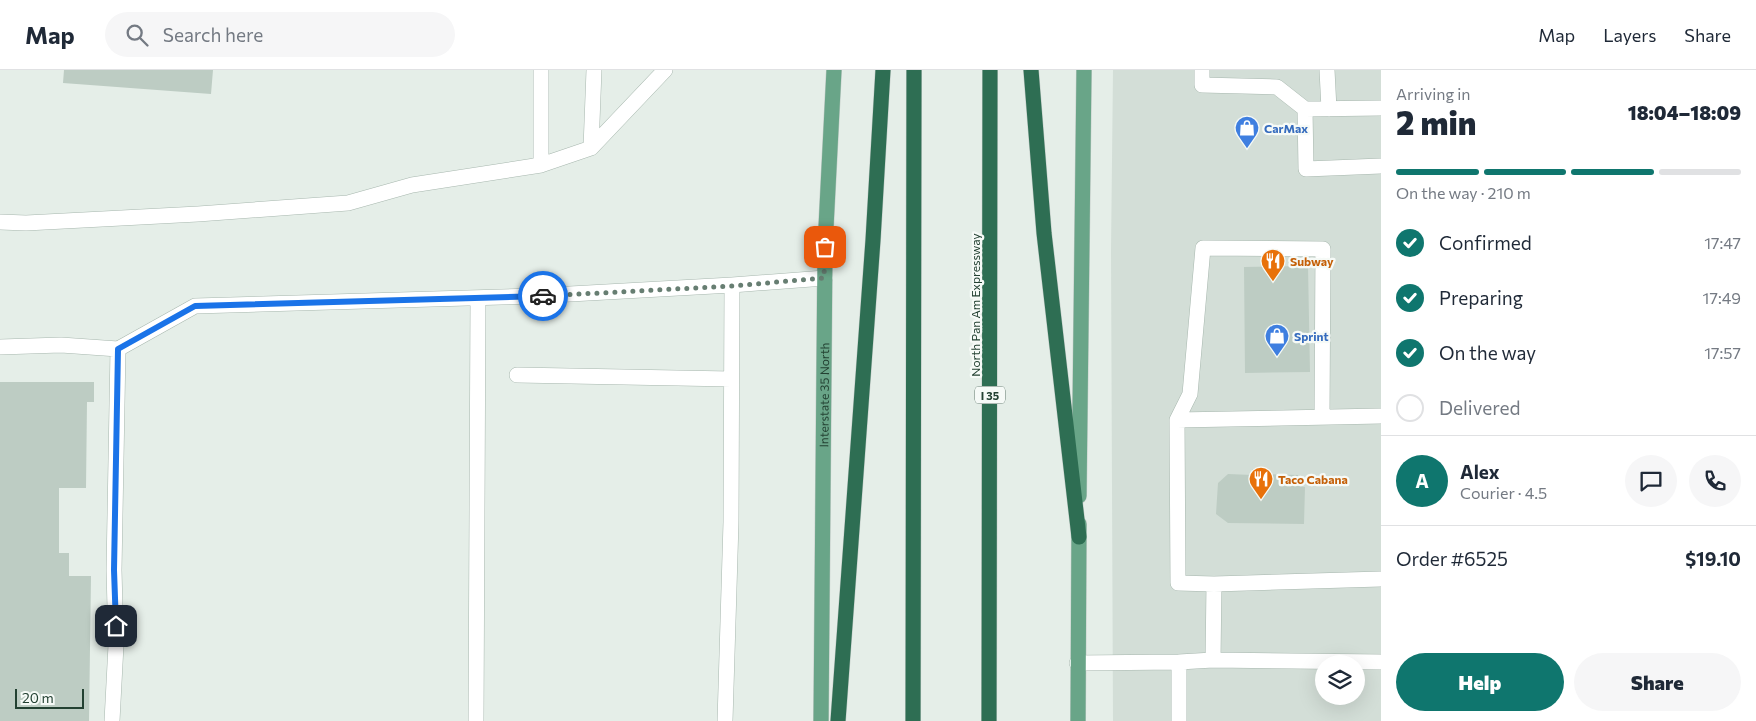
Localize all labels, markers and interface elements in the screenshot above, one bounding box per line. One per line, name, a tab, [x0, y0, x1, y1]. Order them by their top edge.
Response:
search box	[105, 12, 455, 57]
text: Map	[25, 20, 75, 49]
icon: search	[123, 21, 151, 49]
text: Search here	[163, 23, 263, 46]
text: Map	[1538, 24, 1575, 46]
text: Layers	[1603, 24, 1656, 46]
text: Share	[1684, 24, 1731, 46]
text: Arriving in	[1396, 84, 1470, 103]
text: 18:04–18:09	[1628, 101, 1741, 124]
text: 2 min	[1396, 102, 1476, 142]
shop icon: CarMax	[1234, 115, 1260, 149]
place label: CarMax	[1264, 121, 1308, 135]
text: On the way · 210 m	[1396, 183, 1531, 202]
pin	[804, 226, 846, 268]
icon: check	[1396, 229, 1424, 257]
text: Confirmed	[1439, 231, 1532, 254]
icon: bag	[811, 233, 839, 261]
street label: North Pan Am Expressway	[968, 233, 982, 377]
text: 17:47	[1704, 233, 1741, 252]
restaurant icon: Subway	[1260, 248, 1286, 282]
place label: Subway	[1290, 254, 1334, 268]
courier	[518, 271, 568, 321]
icon: car	[529, 282, 557, 310]
icon: check	[1396, 284, 1424, 312]
text: Preparing	[1439, 286, 1523, 309]
text: 17:49	[1703, 288, 1741, 307]
shop icon: Sprint	[1264, 323, 1290, 357]
place label: Sprint	[1294, 329, 1329, 343]
icon: check	[1396, 339, 1424, 367]
text: On the way	[1439, 341, 1536, 364]
street label: Interstate 35 North	[816, 342, 831, 448]
text: 17:57	[1704, 343, 1741, 362]
road number: I 35	[975, 386, 1005, 404]
text: Delivered	[1439, 396, 1520, 419]
button: chat	[1625, 455, 1677, 507]
button: phone	[1689, 455, 1741, 507]
text: Alex	[1460, 460, 1500, 483]
restaurant icon: Taco Cabana	[1248, 466, 1274, 500]
text: A	[1415, 469, 1429, 492]
place label: Taco Cabana	[1278, 472, 1348, 486]
text: Courier · 4.5	[1460, 483, 1547, 502]
text: Order #6525	[1396, 547, 1508, 570]
text: $19.10	[1685, 547, 1741, 570]
pin	[95, 605, 137, 647]
icon: home	[102, 612, 130, 640]
button: Help	[1396, 653, 1564, 711]
button: Share	[1574, 653, 1741, 711]
map controls	[1315, 655, 1365, 705]
button: layers	[1315, 655, 1365, 705]
scale bar	[15, 686, 84, 709]
text: 20 m	[22, 689, 54, 706]

